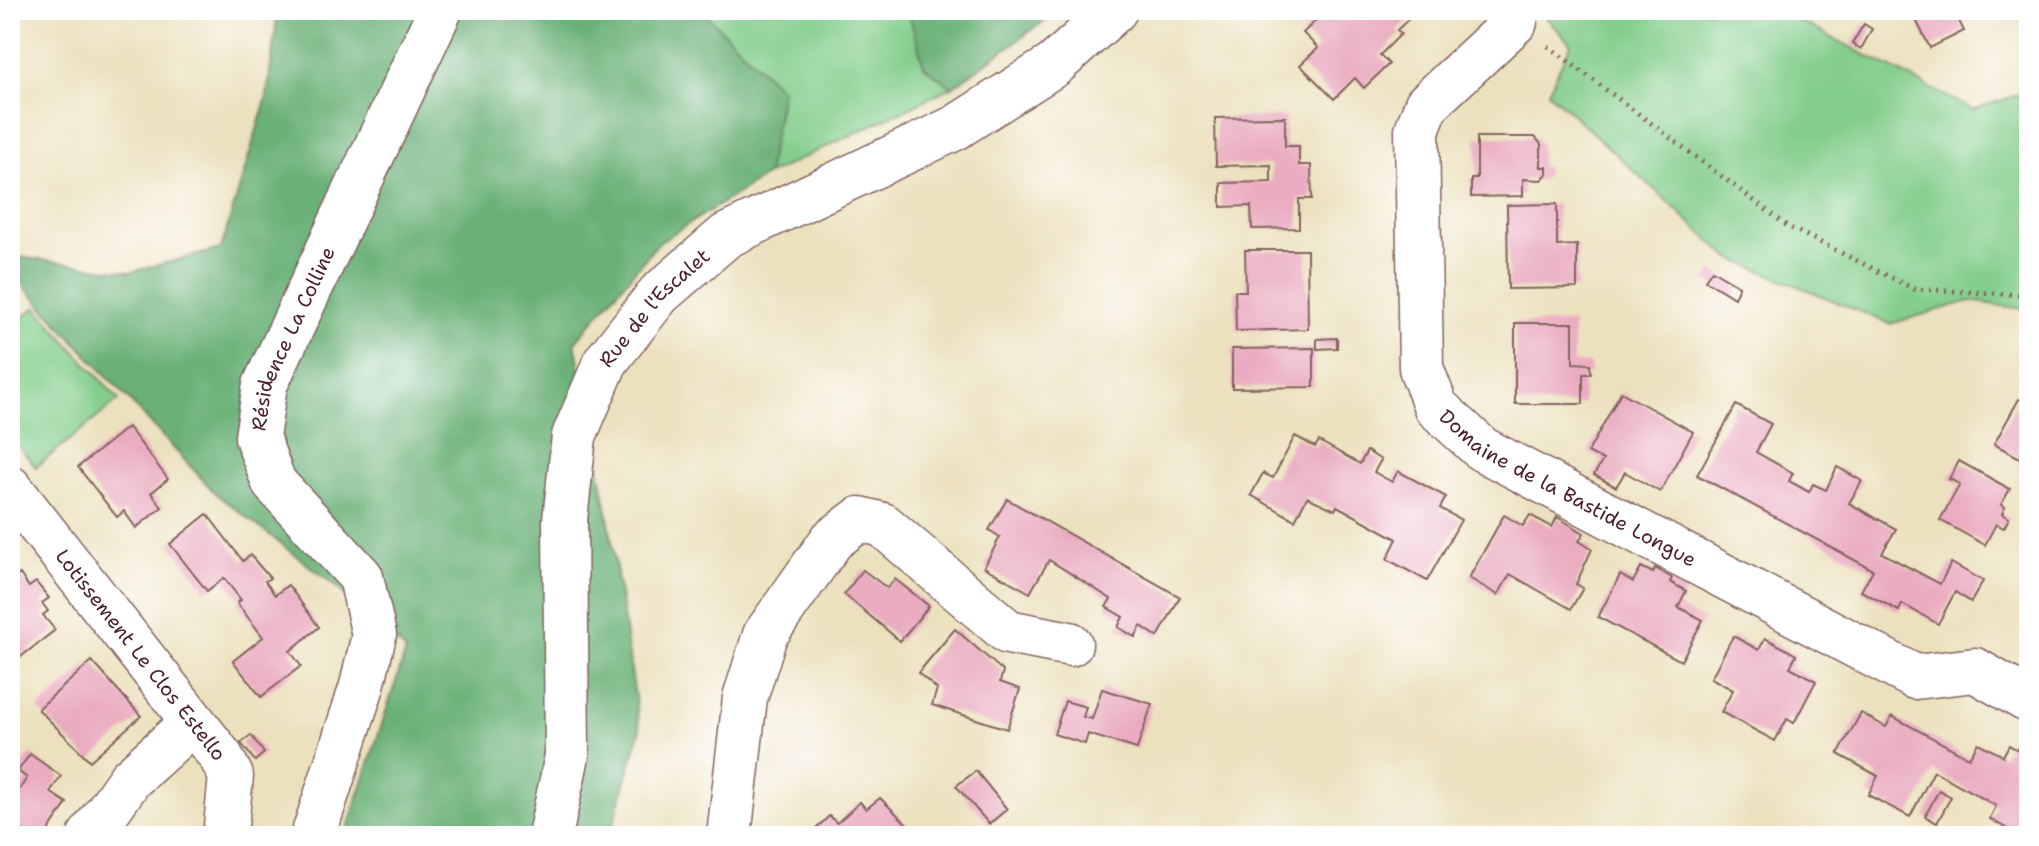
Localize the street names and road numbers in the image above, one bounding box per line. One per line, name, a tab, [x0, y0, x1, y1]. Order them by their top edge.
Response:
street label: Résidence La Colline	[245, 242, 341, 433]
street label: Rue de l'Escalet	[593, 243, 715, 372]
street label: Domaine de la Bastide Longue	[1434, 403, 1701, 572]
street label: Lotissement Le Clos Estello	[50, 544, 232, 766]

